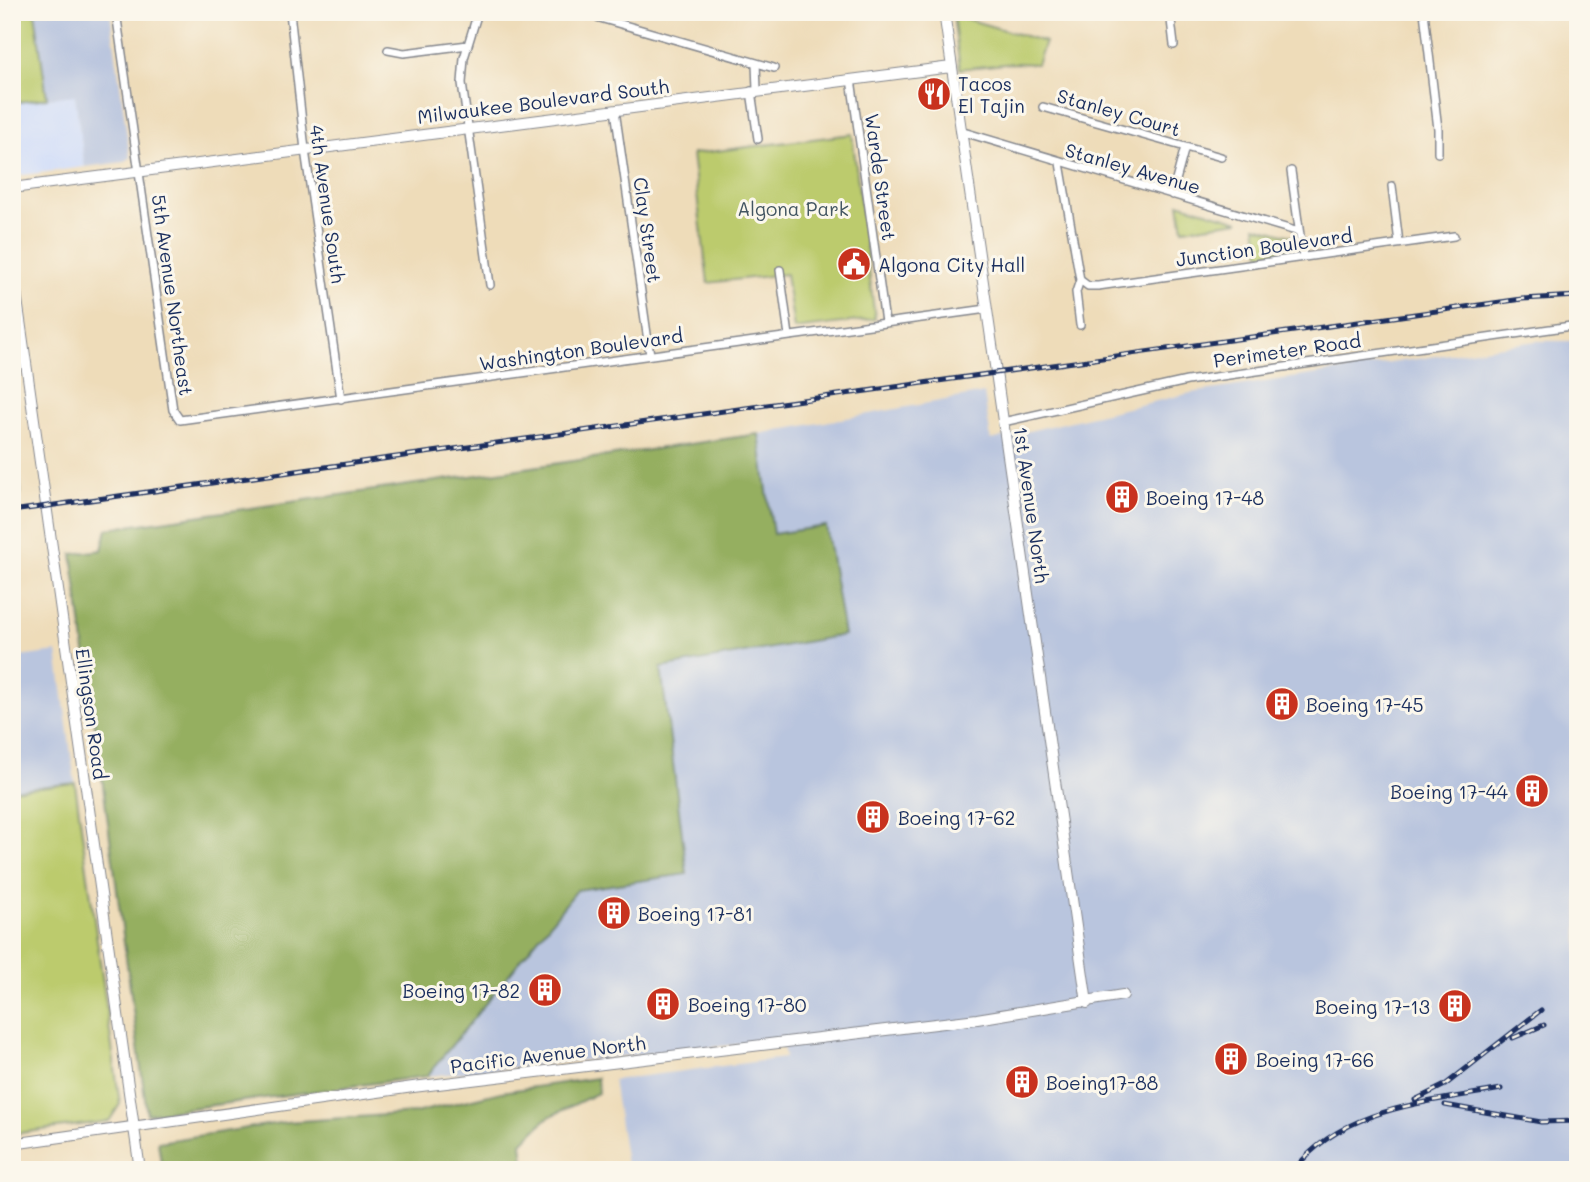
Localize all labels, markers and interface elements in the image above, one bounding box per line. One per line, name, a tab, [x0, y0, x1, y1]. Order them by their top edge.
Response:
place label: Tacos El Tajin	[958, 71, 1025, 118]
street label: Milwaukee Boulevard South	[416, 73, 670, 129]
restaurant icon: Tacos El Tajin	[915, 75, 953, 113]
street label: Stanley Court	[1054, 82, 1184, 142]
street label: Warde Street	[860, 112, 902, 242]
street label: 4th Avenue South	[305, 123, 351, 285]
street label: Stanley Avenue	[1062, 137, 1204, 199]
street label: Clay Street	[628, 175, 668, 285]
street label: 5th Avenue Northeast	[146, 193, 200, 397]
park label: Algona Park	[737, 196, 849, 221]
street label: Junction Boulevard	[1174, 222, 1354, 272]
public building icon: Algona City Hall	[835, 245, 873, 283]
place label: Algona City Hall	[878, 252, 1025, 277]
street label: Washington Boulevard	[477, 322, 685, 376]
street label: Perimeter Road	[1212, 327, 1362, 373]
street label: 1st Avenue North	[1009, 425, 1055, 585]
building icon: Boeing 17-48	[1103, 478, 1141, 516]
place label: Boeing 17-48	[1146, 485, 1264, 510]
street label: Ellingson Road	[70, 647, 114, 781]
building icon: Boeing 17-45	[1263, 685, 1301, 723]
place label: Boeing 17-45	[1306, 692, 1424, 717]
building icon: Boeing 17-44	[1513, 772, 1551, 810]
place label: Boeing 17-44	[1390, 779, 1508, 804]
building icon: Boeing 17-62	[854, 798, 892, 836]
place label: Boeing 17-62	[898, 805, 1015, 830]
building icon: Boeing 17-81	[595, 894, 633, 932]
place label: Boeing 17-81	[638, 901, 753, 926]
building icon: Boeing 17-82	[526, 971, 564, 1009]
place label: Boeing 17-82	[403, 978, 520, 1003]
building icon: Boeing 17-80	[644, 985, 682, 1023]
building icon: Boeing 17-13	[1436, 987, 1474, 1025]
place label: Boeing 17-80	[688, 992, 807, 1017]
place label: Boeing 17-13	[1315, 994, 1430, 1019]
street label: Pacific Avenue North	[449, 1030, 647, 1078]
building icon: Boeing 17-66	[1212, 1040, 1250, 1078]
place label: Boeing 17-66	[1256, 1047, 1374, 1072]
building icon: Boeing17-88	[1003, 1063, 1041, 1101]
place label: Boeing17-88	[1046, 1070, 1158, 1095]

